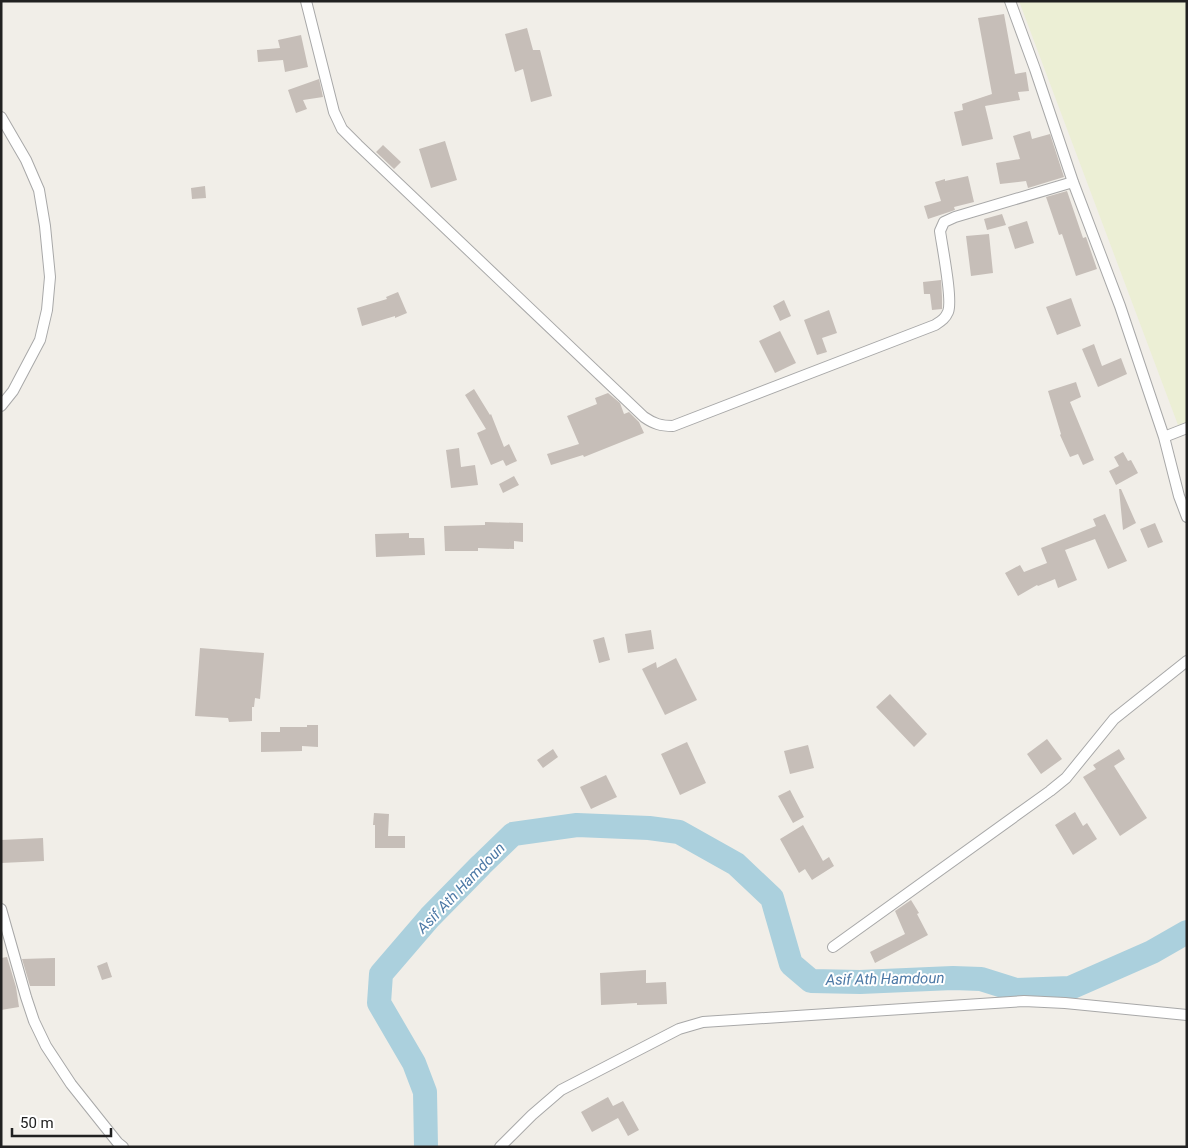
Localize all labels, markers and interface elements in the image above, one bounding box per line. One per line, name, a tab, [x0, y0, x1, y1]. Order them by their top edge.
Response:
water label: Asif Ath Hamdoun	[413, 839, 509, 938]
water label: Asif Ath Hamdoun	[824, 969, 945, 989]
scale bar	[12, 1106, 111, 1138]
text: 50 m	[20, 1114, 54, 1132]

